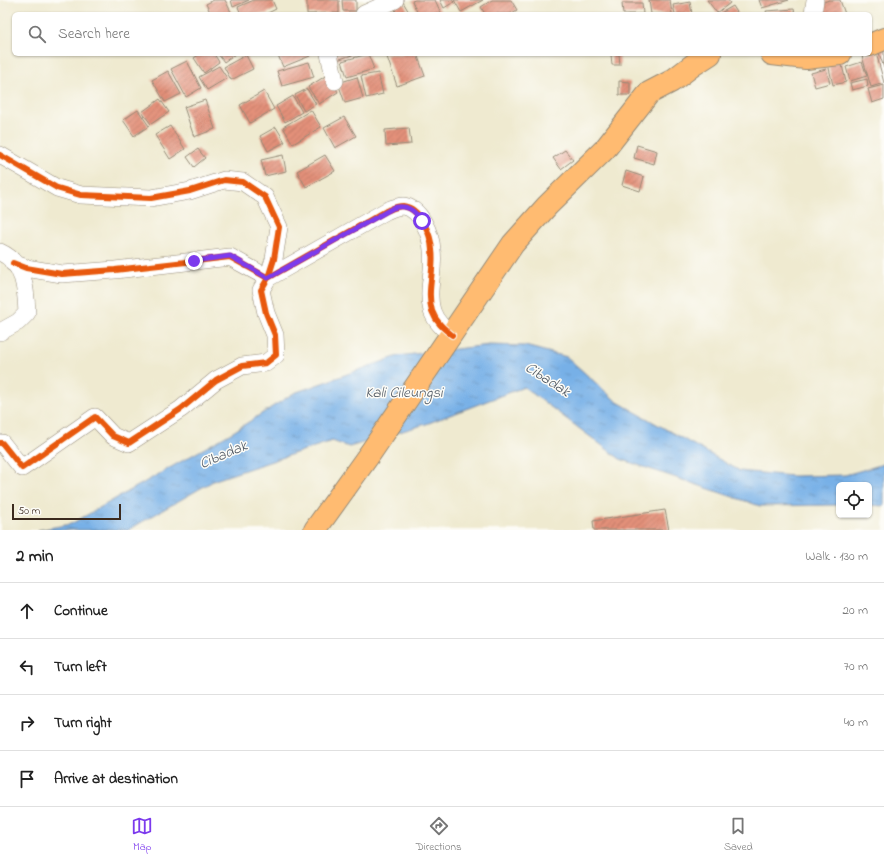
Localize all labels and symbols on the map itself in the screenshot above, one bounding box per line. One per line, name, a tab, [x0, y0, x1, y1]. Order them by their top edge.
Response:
route start	[413, 212, 431, 230]
route end	[185, 252, 203, 270]
water label: Cibadak	[520, 357, 576, 403]
water label: Kali Cileungsi	[365, 382, 444, 405]
water label: Cibadak	[196, 434, 252, 475]
scale bar	[12, 502, 121, 521]

